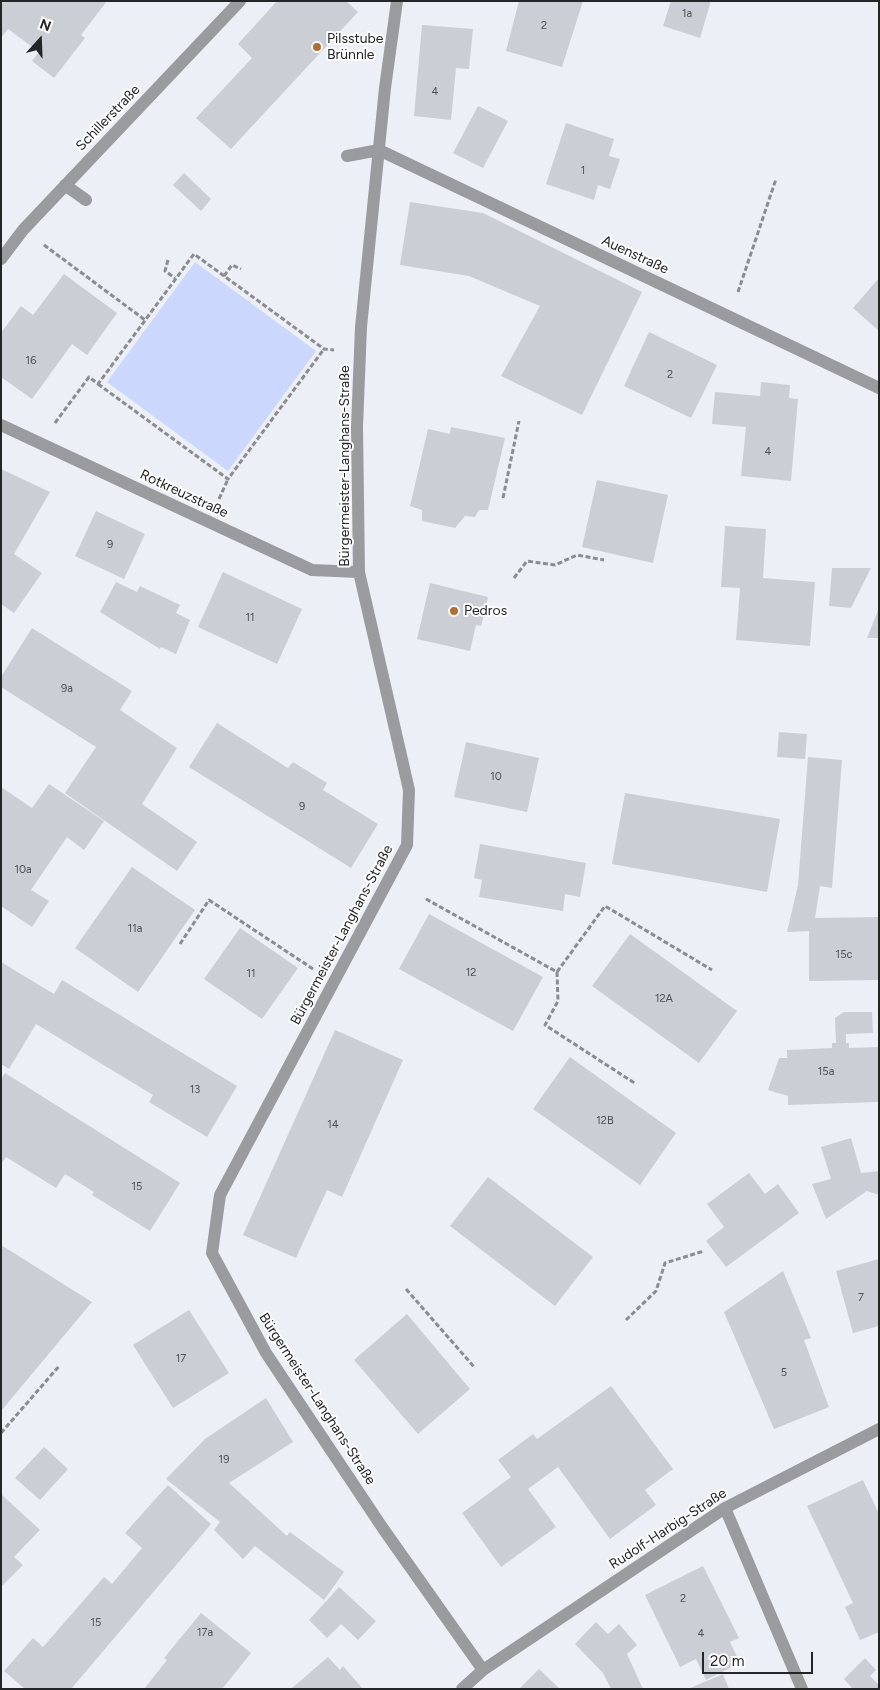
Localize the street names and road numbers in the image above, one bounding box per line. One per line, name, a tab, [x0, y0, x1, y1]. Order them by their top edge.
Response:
street label: Schillerstraße	[72, 82, 144, 154]
street label: Auenstraße	[599, 232, 671, 278]
street label: Bürgermeister-Langhans-Straße	[337, 365, 353, 567]
street label: Rotkreuzstraße	[137, 466, 231, 522]
street label: Bürgermeister-Langhans-Straße	[287, 842, 397, 1028]
street label: Bürgermeister-Langhans-Straße	[255, 1310, 379, 1488]
street label: Rudolf-Harbig-Straße	[606, 1485, 730, 1573]

